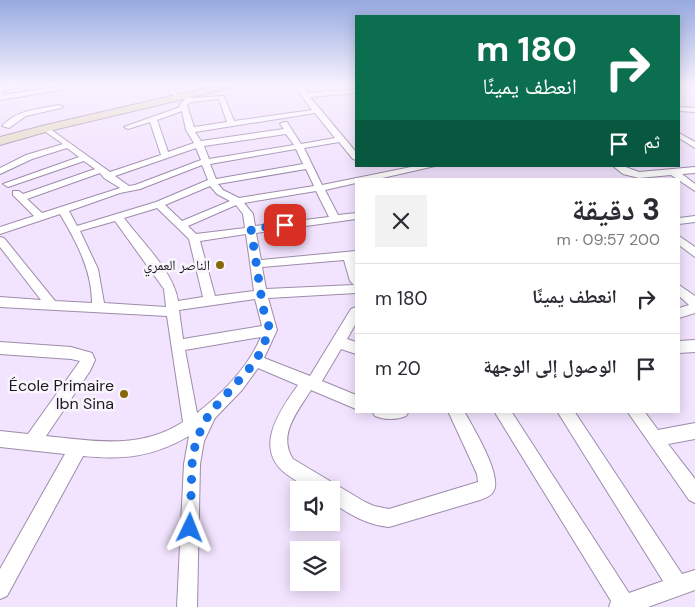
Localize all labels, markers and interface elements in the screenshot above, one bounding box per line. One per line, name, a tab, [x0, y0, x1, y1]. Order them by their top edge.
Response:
text: 180 m	[476, 26, 577, 72]
icon: right	[595, 35, 660, 100]
text: انعطف يمينًا	[482, 72, 577, 101]
text: ثم	[643, 129, 660, 154]
icon: arrive	[605, 130, 633, 158]
text: 3 دقيقة	[572, 190, 660, 229]
button: close	[375, 195, 427, 247]
pin	[264, 204, 306, 246]
icon: arrive	[271, 211, 299, 239]
text: 200 m · 09:57	[557, 229, 660, 250]
place label: الناصر العمري	[144, 256, 210, 277]
marker: الناصر العمري	[214, 259, 226, 271]
text: انعطف يمينًا	[532, 284, 617, 309]
icon: right	[632, 285, 660, 313]
text: 180 m	[375, 286, 427, 311]
text: الوصول إلى الوجهة	[483, 354, 617, 379]
icon: arrive	[632, 355, 660, 383]
text: 20 m	[375, 356, 421, 381]
place label: École Primaire Ibn Sina	[9, 375, 114, 414]
marker: École Primaire Ibn Sina	[118, 388, 130, 400]
map controls	[290, 481, 340, 591]
button: sound	[290, 481, 340, 531]
position arrow	[163, 501, 215, 553]
button: layers	[290, 541, 340, 591]

